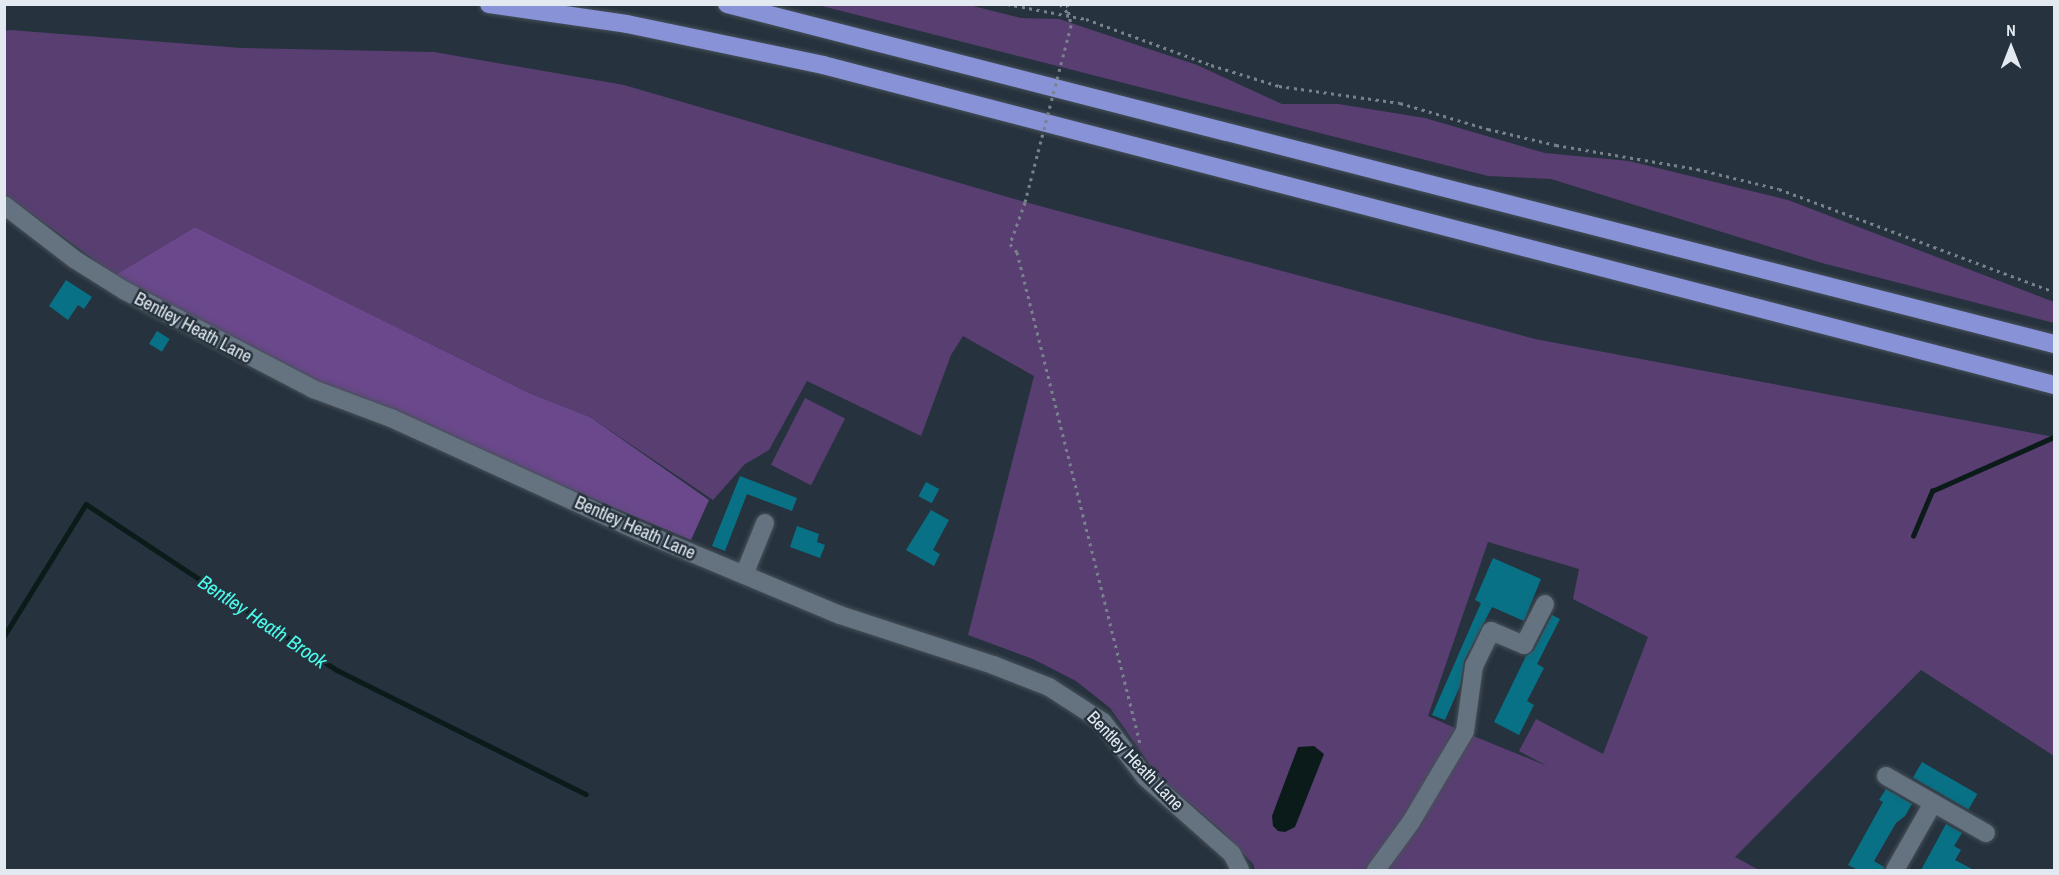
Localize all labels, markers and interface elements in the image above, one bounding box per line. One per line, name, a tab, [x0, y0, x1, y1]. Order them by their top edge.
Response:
north arrow	[1981, 18, 2041, 78]
text: N	[2006, 19, 2016, 41]
street label: Bentley Heath Lane	[131, 288, 255, 368]
street label: Bentley Heath Lane	[571, 492, 699, 564]
water label: Bentley Heath Brook	[194, 569, 332, 673]
street label: Bentley Heath Lane	[1082, 707, 1188, 815]

